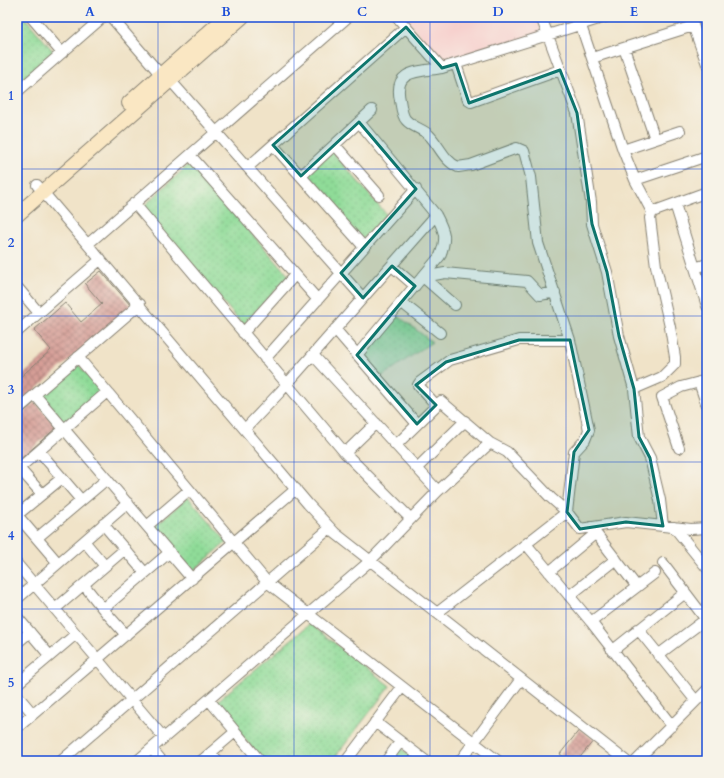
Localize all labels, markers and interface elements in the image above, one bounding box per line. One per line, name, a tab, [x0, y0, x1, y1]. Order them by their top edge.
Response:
text: A	[85, 3, 95, 21]
text: B	[221, 3, 231, 21]
text: C	[357, 3, 367, 21]
text: D	[492, 3, 504, 21]
text: E	[630, 3, 638, 21]
text: 1	[8, 87, 14, 105]
text: 2	[8, 234, 15, 252]
text: 3	[8, 381, 15, 399]
text: 4	[8, 527, 15, 545]
text: 5	[8, 674, 14, 692]

